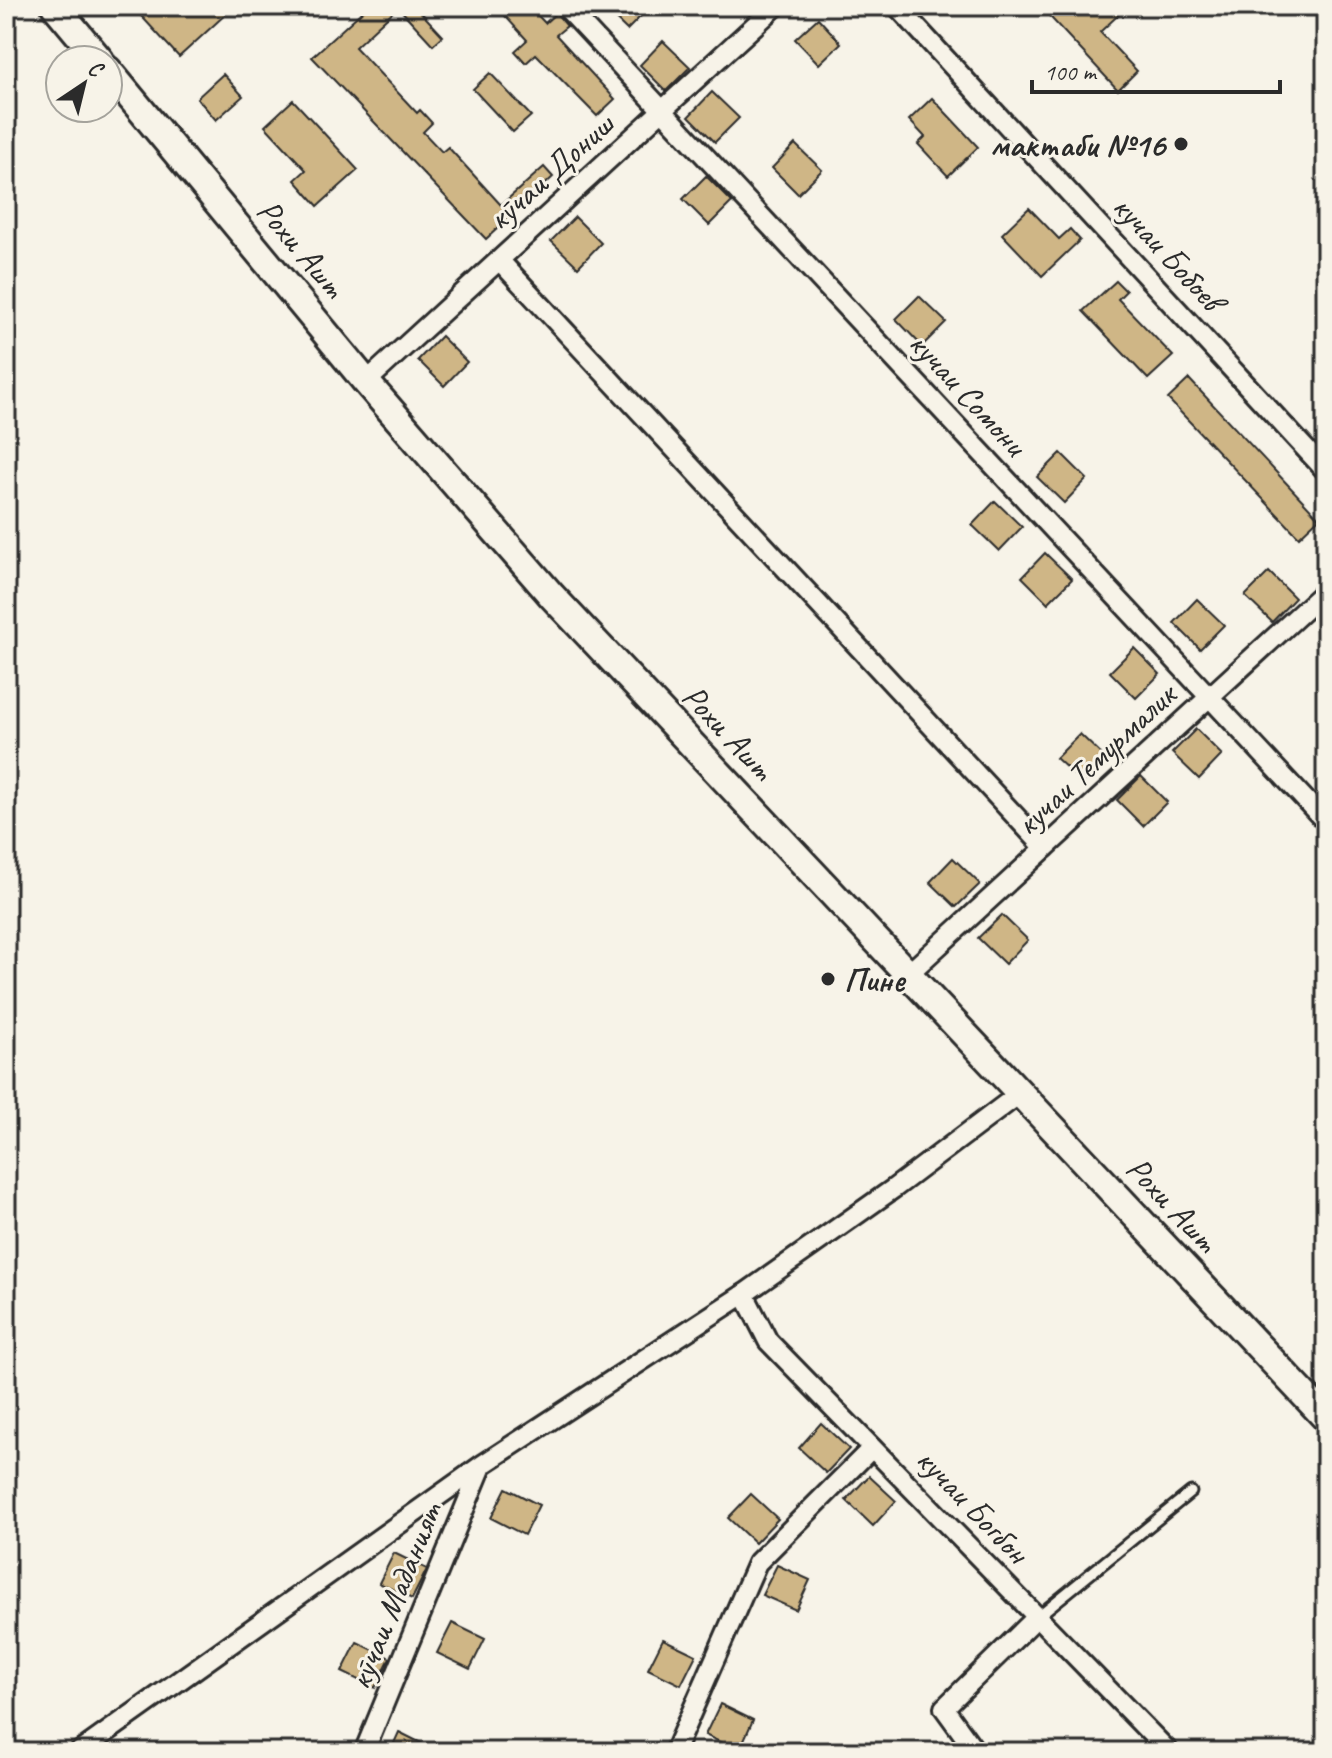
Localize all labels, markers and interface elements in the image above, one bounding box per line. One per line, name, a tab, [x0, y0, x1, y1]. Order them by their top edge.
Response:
north arrow	[44, 44, 124, 124]
scale bar	[1032, 44, 1280, 94]
text: С	[82, 54, 110, 85]
text: 100 m	[1044, 57, 1098, 87]
street label: кӯчаи Дониш	[478, 102, 624, 240]
place label: мактаби №16	[990, 123, 1167, 166]
marker: мактаби №16	[1172, 135, 1190, 153]
street label: кучаи Бобоев	[1103, 185, 1237, 325]
street label: Рохи Ашт	[248, 190, 356, 307]
street label: кучаи Сомони	[899, 322, 1038, 466]
street label: кучаи Темурмалик	[1006, 672, 1187, 845]
street label: Рохи Ашт	[673, 675, 785, 790]
place label: Пине	[844, 958, 906, 1001]
marker: Пине	[819, 970, 837, 988]
street label: Рохи Ашт	[1117, 1147, 1229, 1262]
street label: кучаи Богбон	[907, 1438, 1040, 1574]
street label: кӯчаи Маданият	[338, 1494, 452, 1695]

